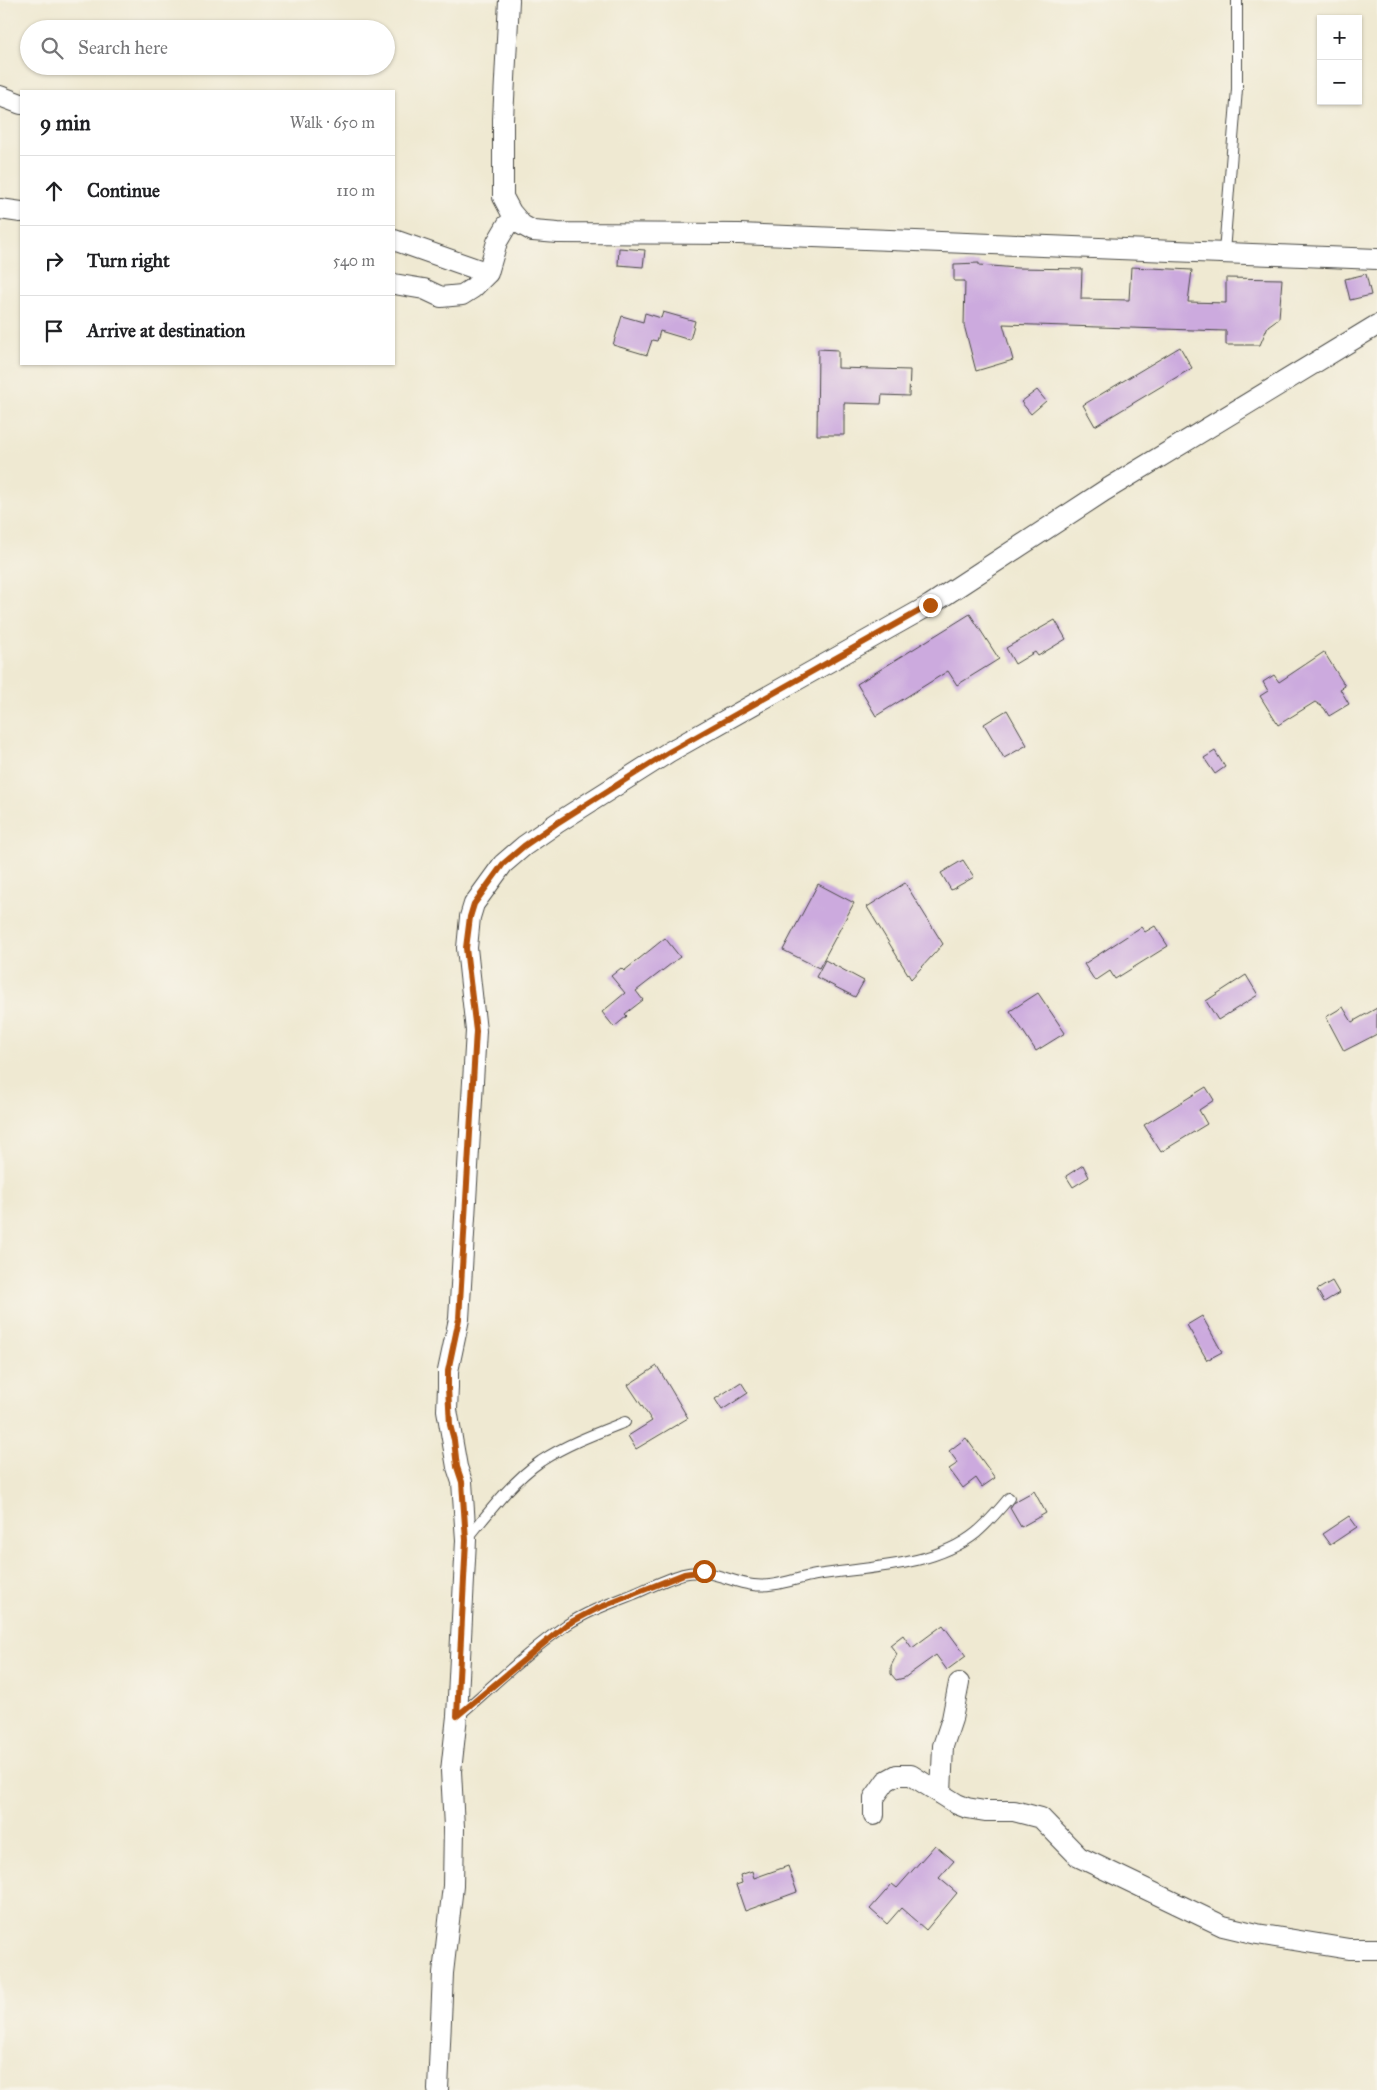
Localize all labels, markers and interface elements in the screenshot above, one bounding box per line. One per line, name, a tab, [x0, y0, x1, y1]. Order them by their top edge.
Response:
map controls	[1317, 15, 1362, 105]
button: +	[1317, 15, 1362, 60]
search box	[20, 20, 395, 75]
icon: search	[38, 34, 66, 62]
text: Search here	[78, 36, 168, 59]
button: −	[1317, 60, 1362, 105]
text: 9 min	[40, 110, 91, 136]
text: Walk · 650 m	[290, 113, 375, 132]
icon: ahead	[40, 177, 68, 205]
text: Continue	[87, 179, 160, 202]
text: 110 m	[336, 181, 375, 200]
icon: right	[40, 247, 68, 275]
text: Turn right	[87, 249, 170, 272]
text: 540 m	[333, 251, 375, 270]
icon: arrive	[40, 317, 68, 345]
text: Arrive at destination	[87, 319, 245, 342]
route end	[919, 594, 942, 617]
route start	[693, 1560, 716, 1583]

